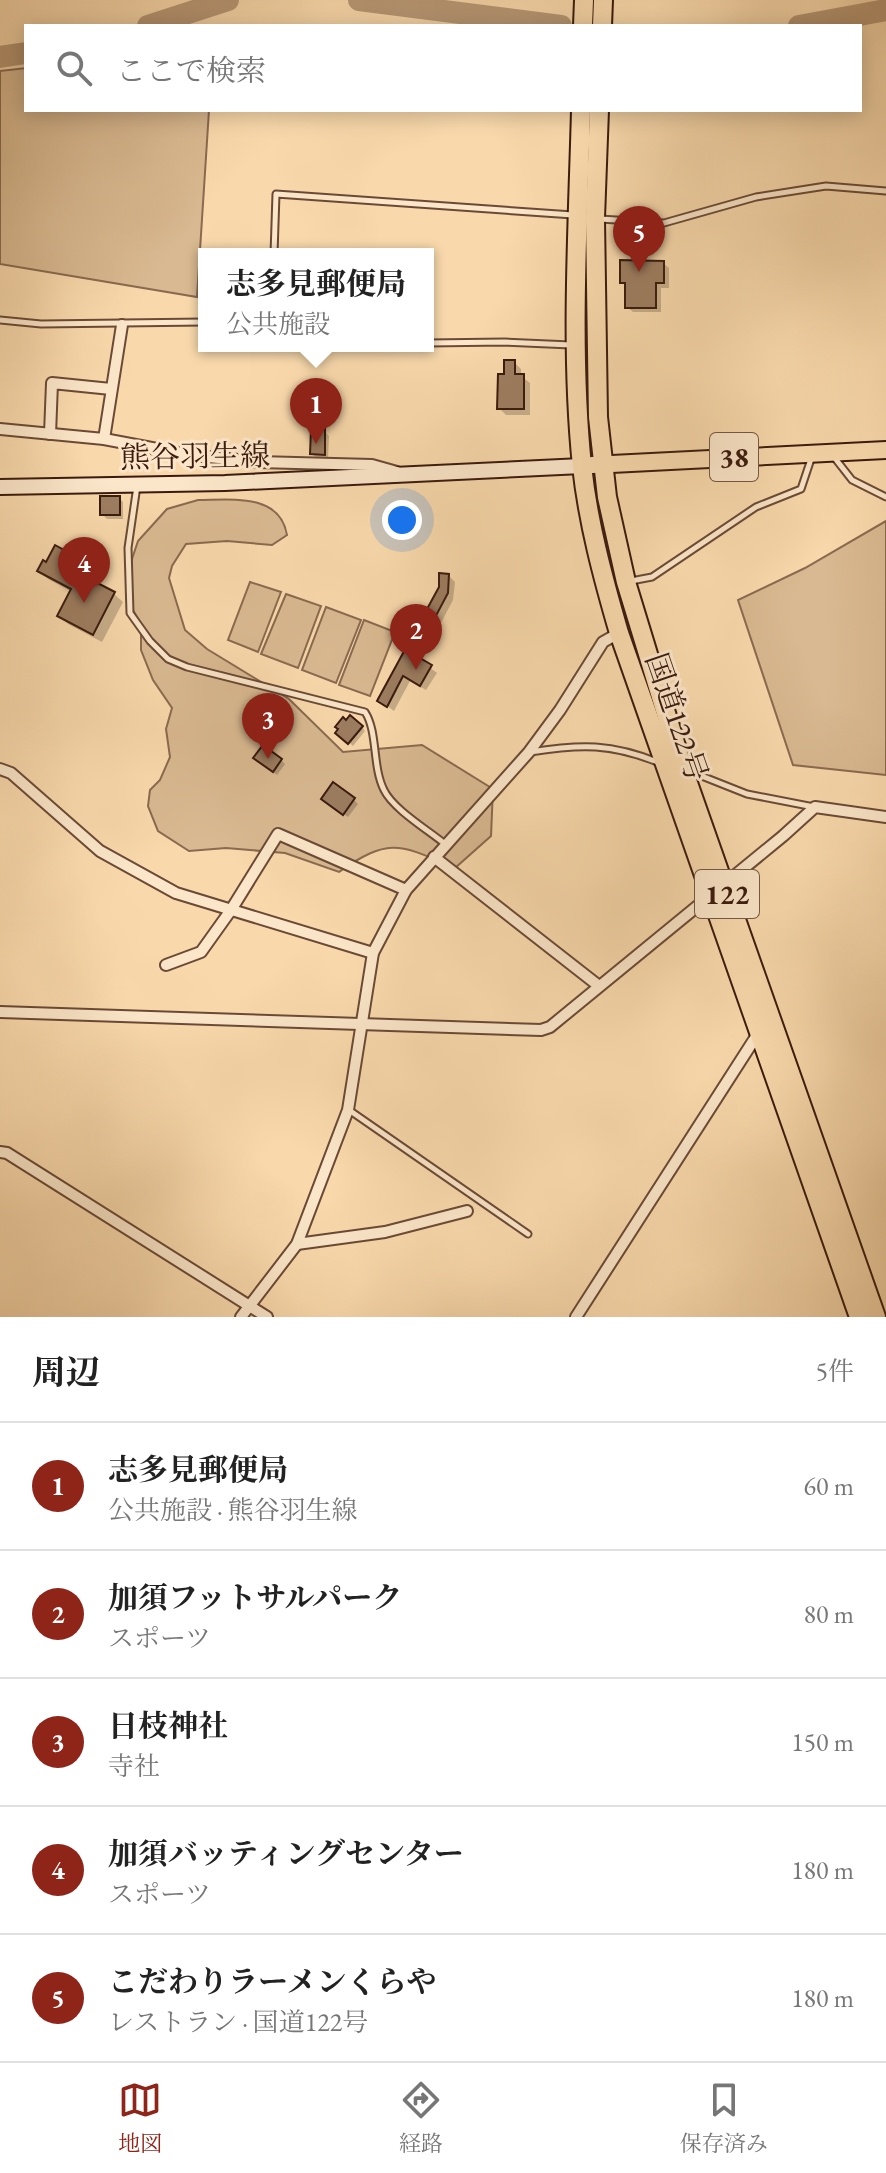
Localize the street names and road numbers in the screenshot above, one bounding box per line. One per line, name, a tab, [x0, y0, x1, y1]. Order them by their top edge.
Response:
road number: 38	[710, 433, 758, 481]
street label: 熊谷羽生線	[120, 435, 270, 477]
street label: 国道122号	[637, 648, 717, 786]
road number: 122	[695, 870, 759, 918]

